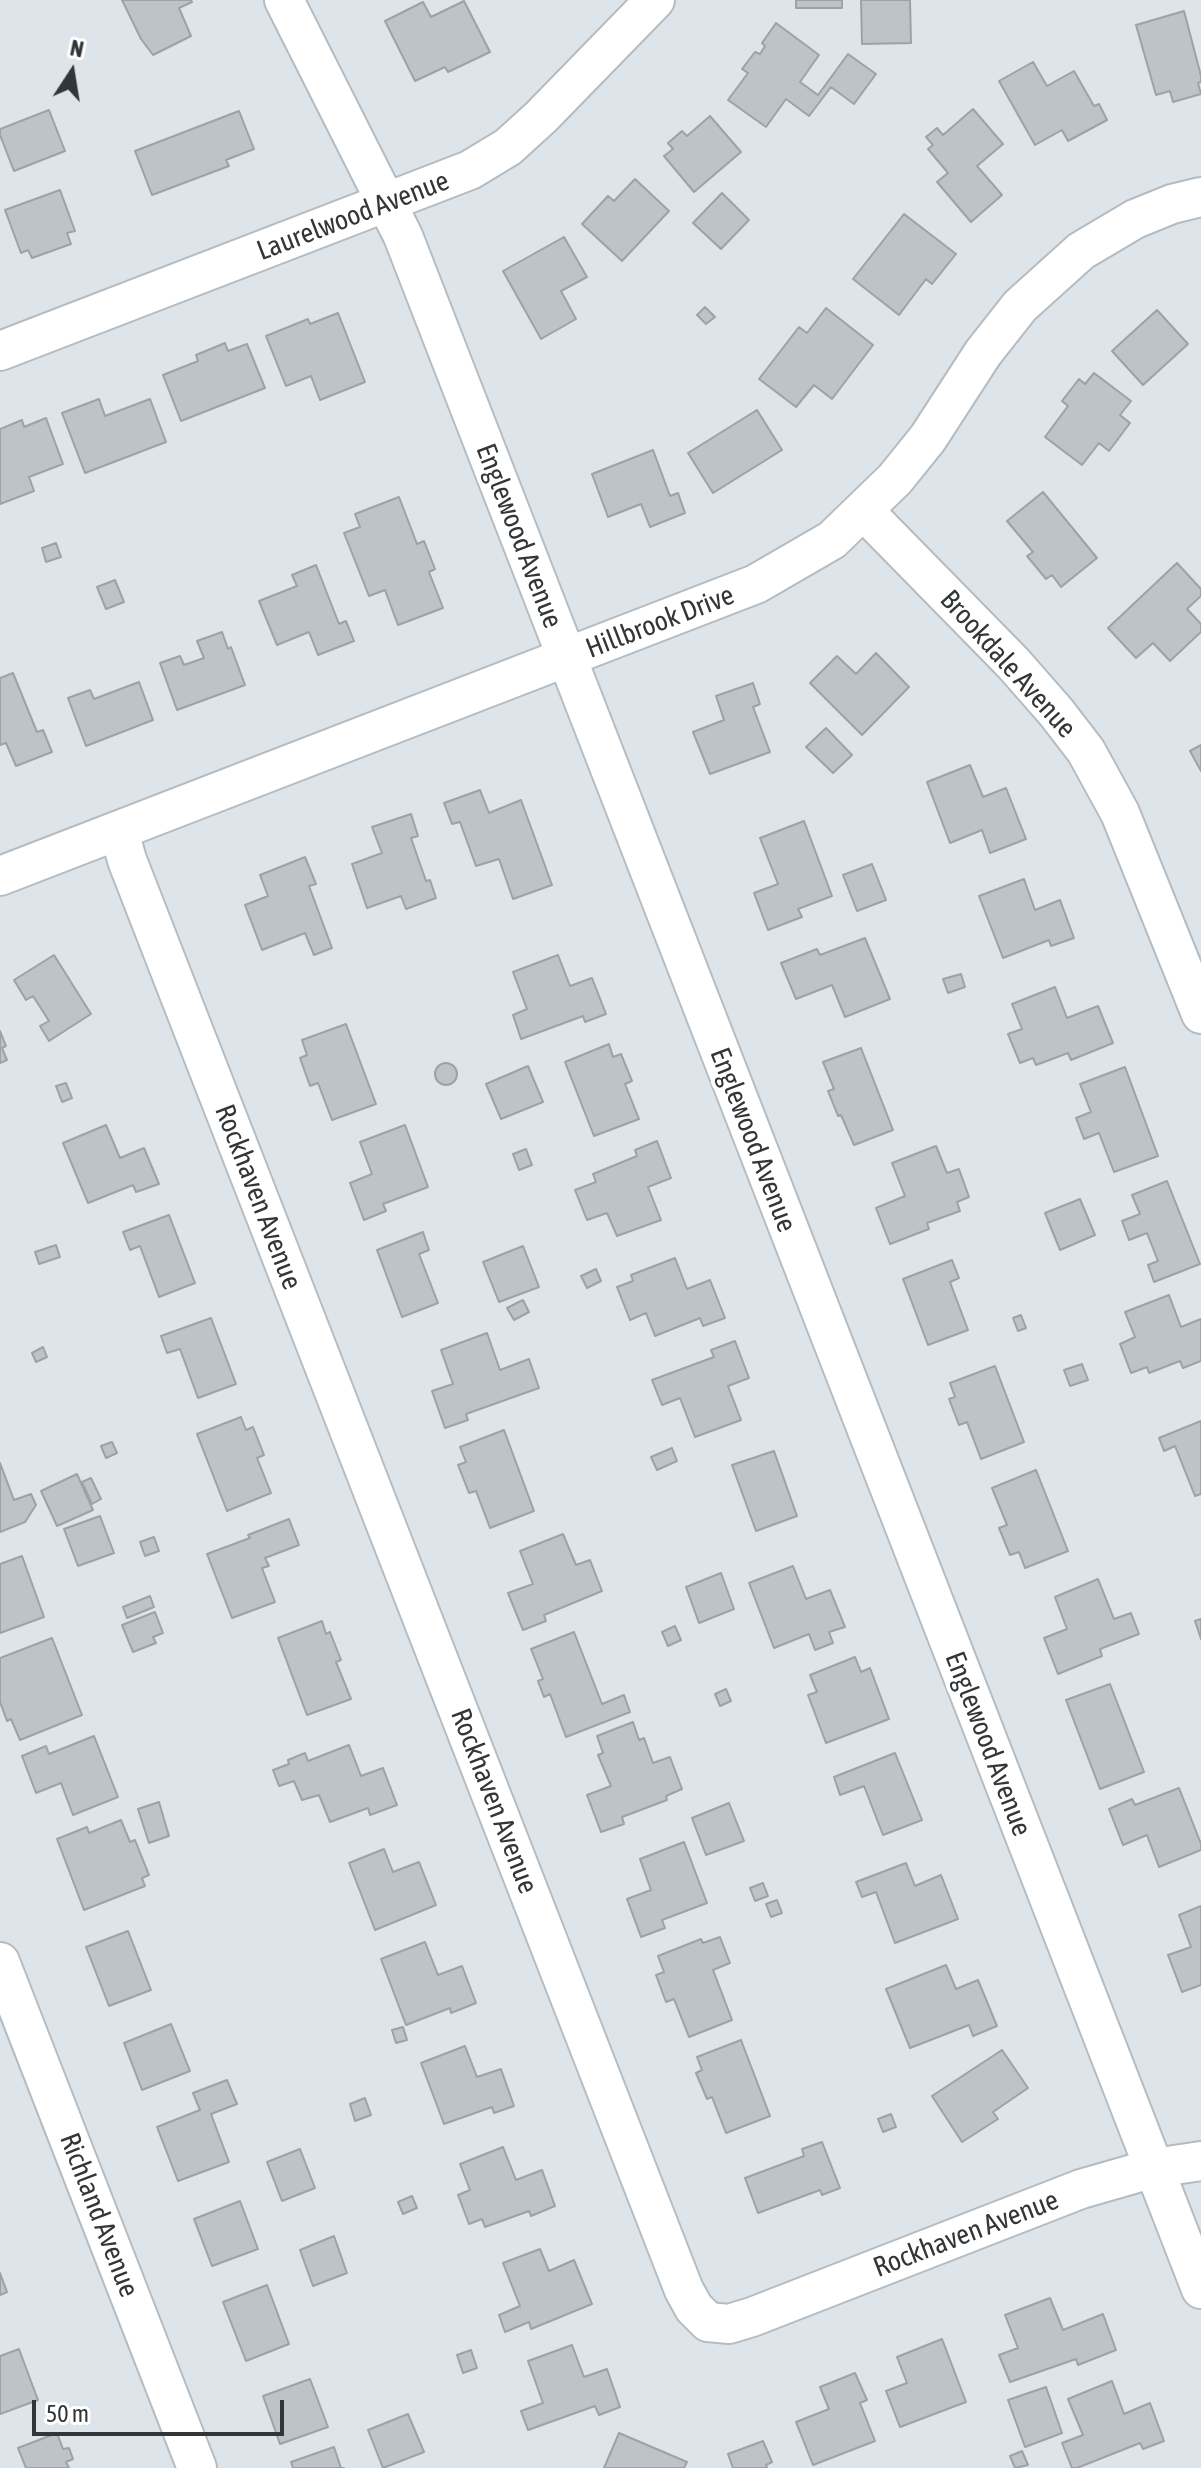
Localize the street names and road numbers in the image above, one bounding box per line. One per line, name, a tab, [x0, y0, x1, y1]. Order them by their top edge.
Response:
street label: Laurelwood Avenue	[252, 164, 454, 268]
street label: Englewood Avenue	[468, 439, 570, 633]
street label: Hillbrook Drive	[581, 578, 739, 666]
street label: Brookdale Avenue	[933, 583, 1083, 745]
street label: Englewood Avenue	[702, 1043, 804, 1237]
street label: Rockhaven Avenue	[207, 1100, 309, 1294]
street label: Englewood Avenue	[937, 1647, 1039, 1841]
street label: Rockhaven Avenue	[443, 1704, 545, 1898]
street label: Richland Avenue	[52, 2128, 146, 2302]
street label: Rockhaven Avenue	[869, 2183, 1063, 2285]

